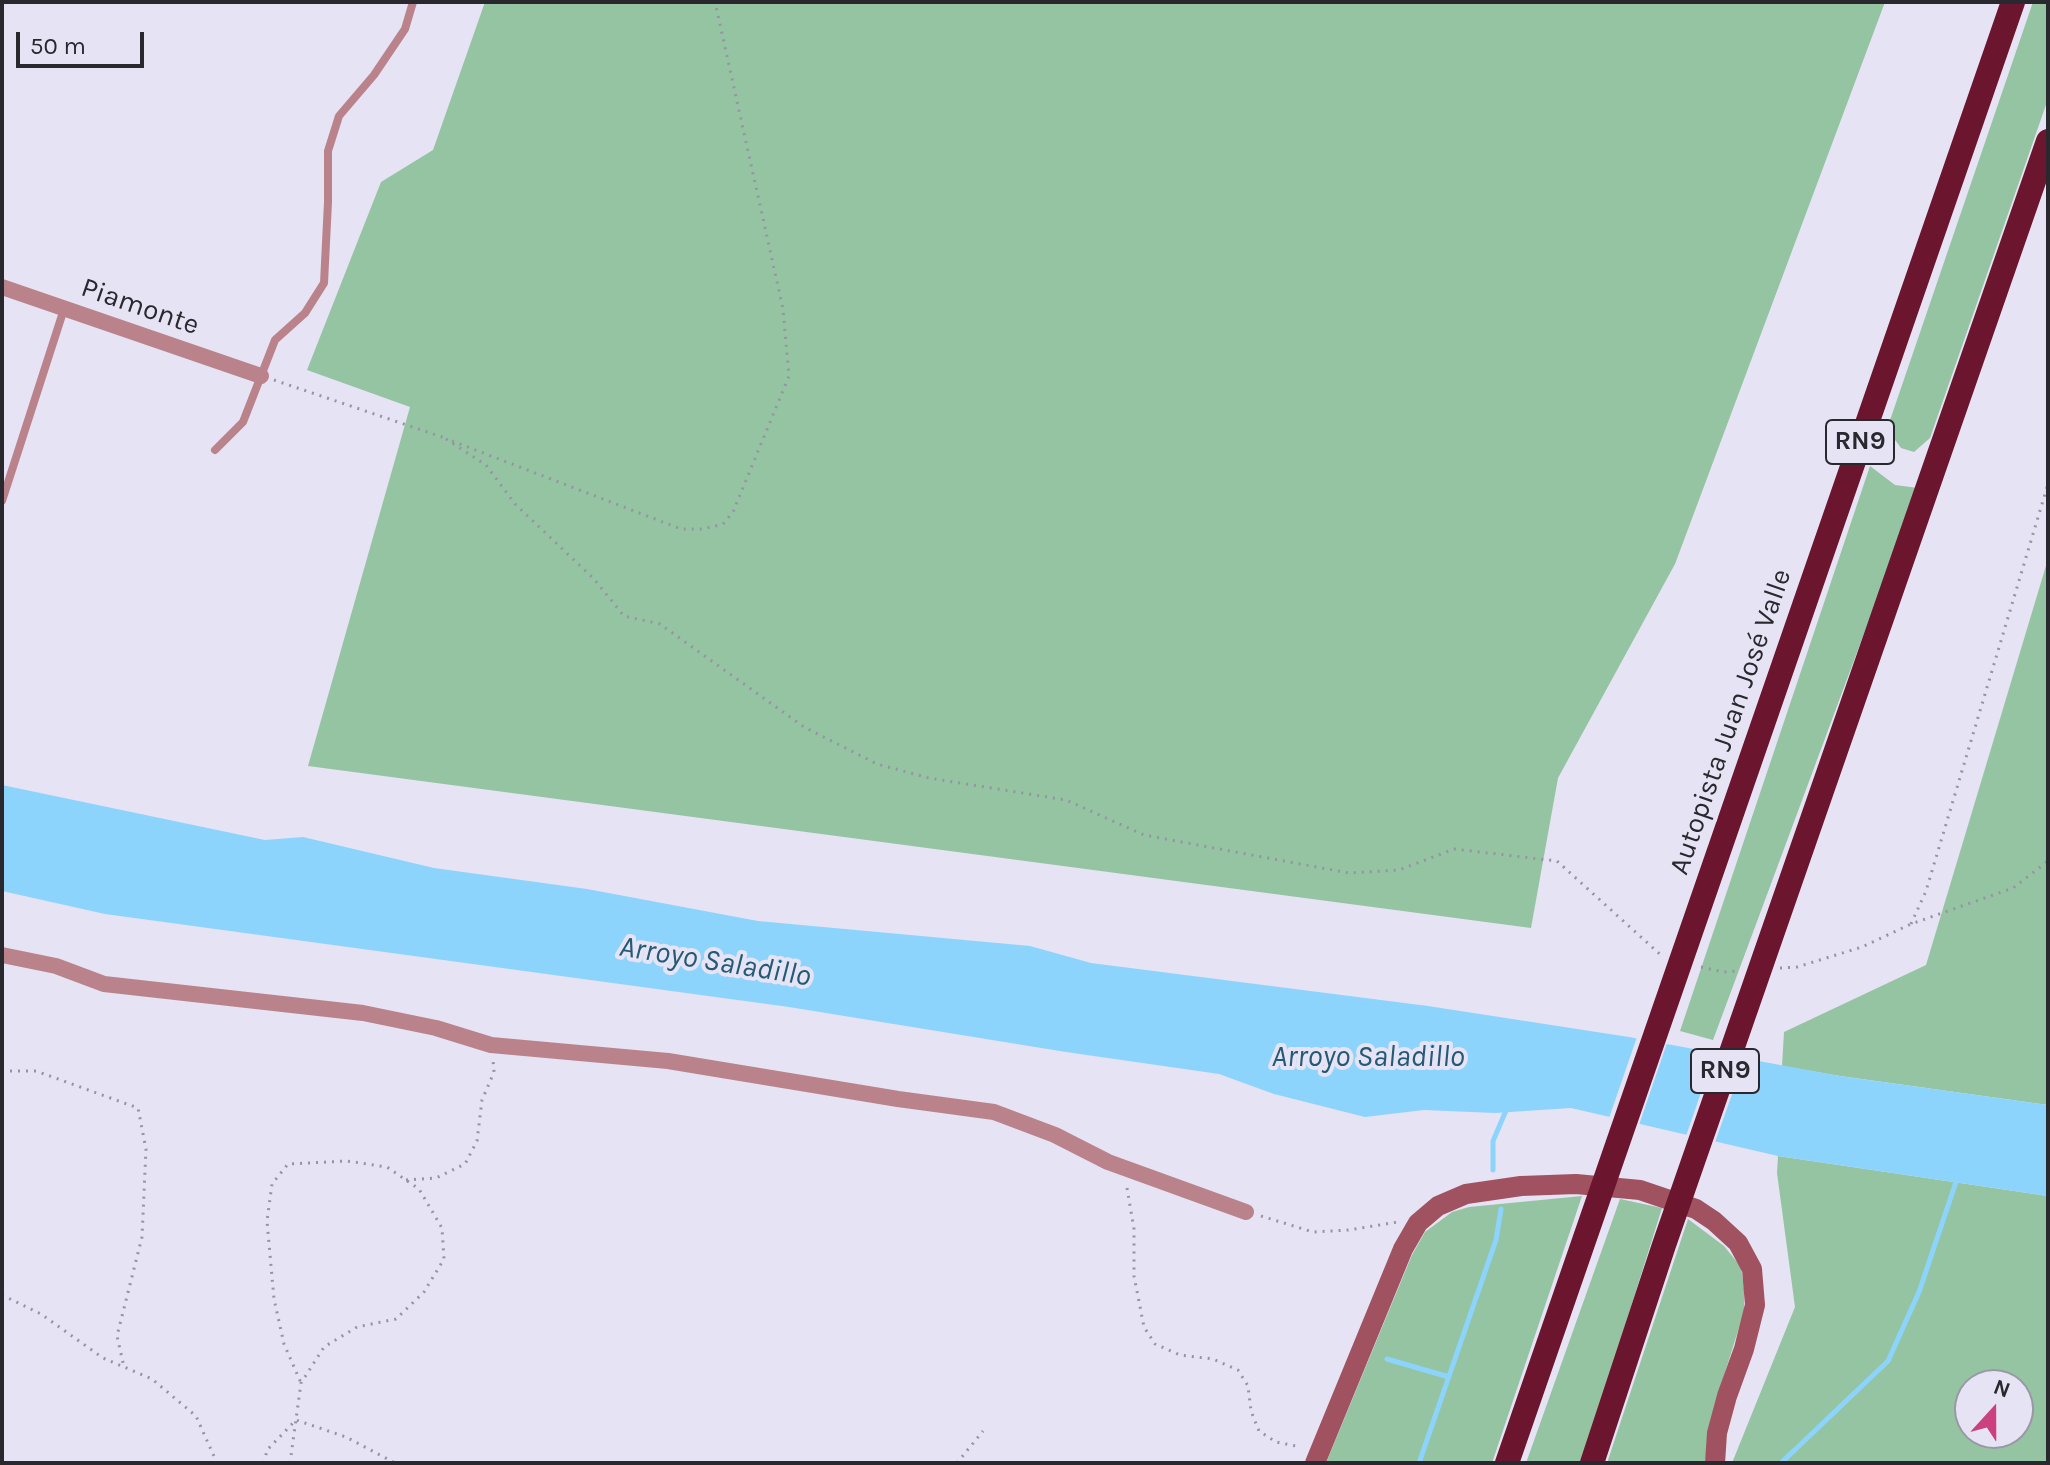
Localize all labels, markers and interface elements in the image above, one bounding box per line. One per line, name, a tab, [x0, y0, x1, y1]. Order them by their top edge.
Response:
scale bar	[20, 16, 148, 66]
text: 50 m	[30, 32, 86, 60]
street label: Piamonte	[77, 271, 203, 343]
road number: RN9	[1826, 420, 1894, 464]
street label: Autopista Juan José Valle	[1663, 565, 1799, 879]
water label: Arroyo Saladillo	[617, 929, 813, 995]
water label: Arroyo Saladillo	[1271, 1039, 1465, 1075]
road number: RN9	[1691, 1049, 1759, 1093]
north arrow	[1954, 1369, 2034, 1449]
text: N	[1990, 1373, 2014, 1403]

